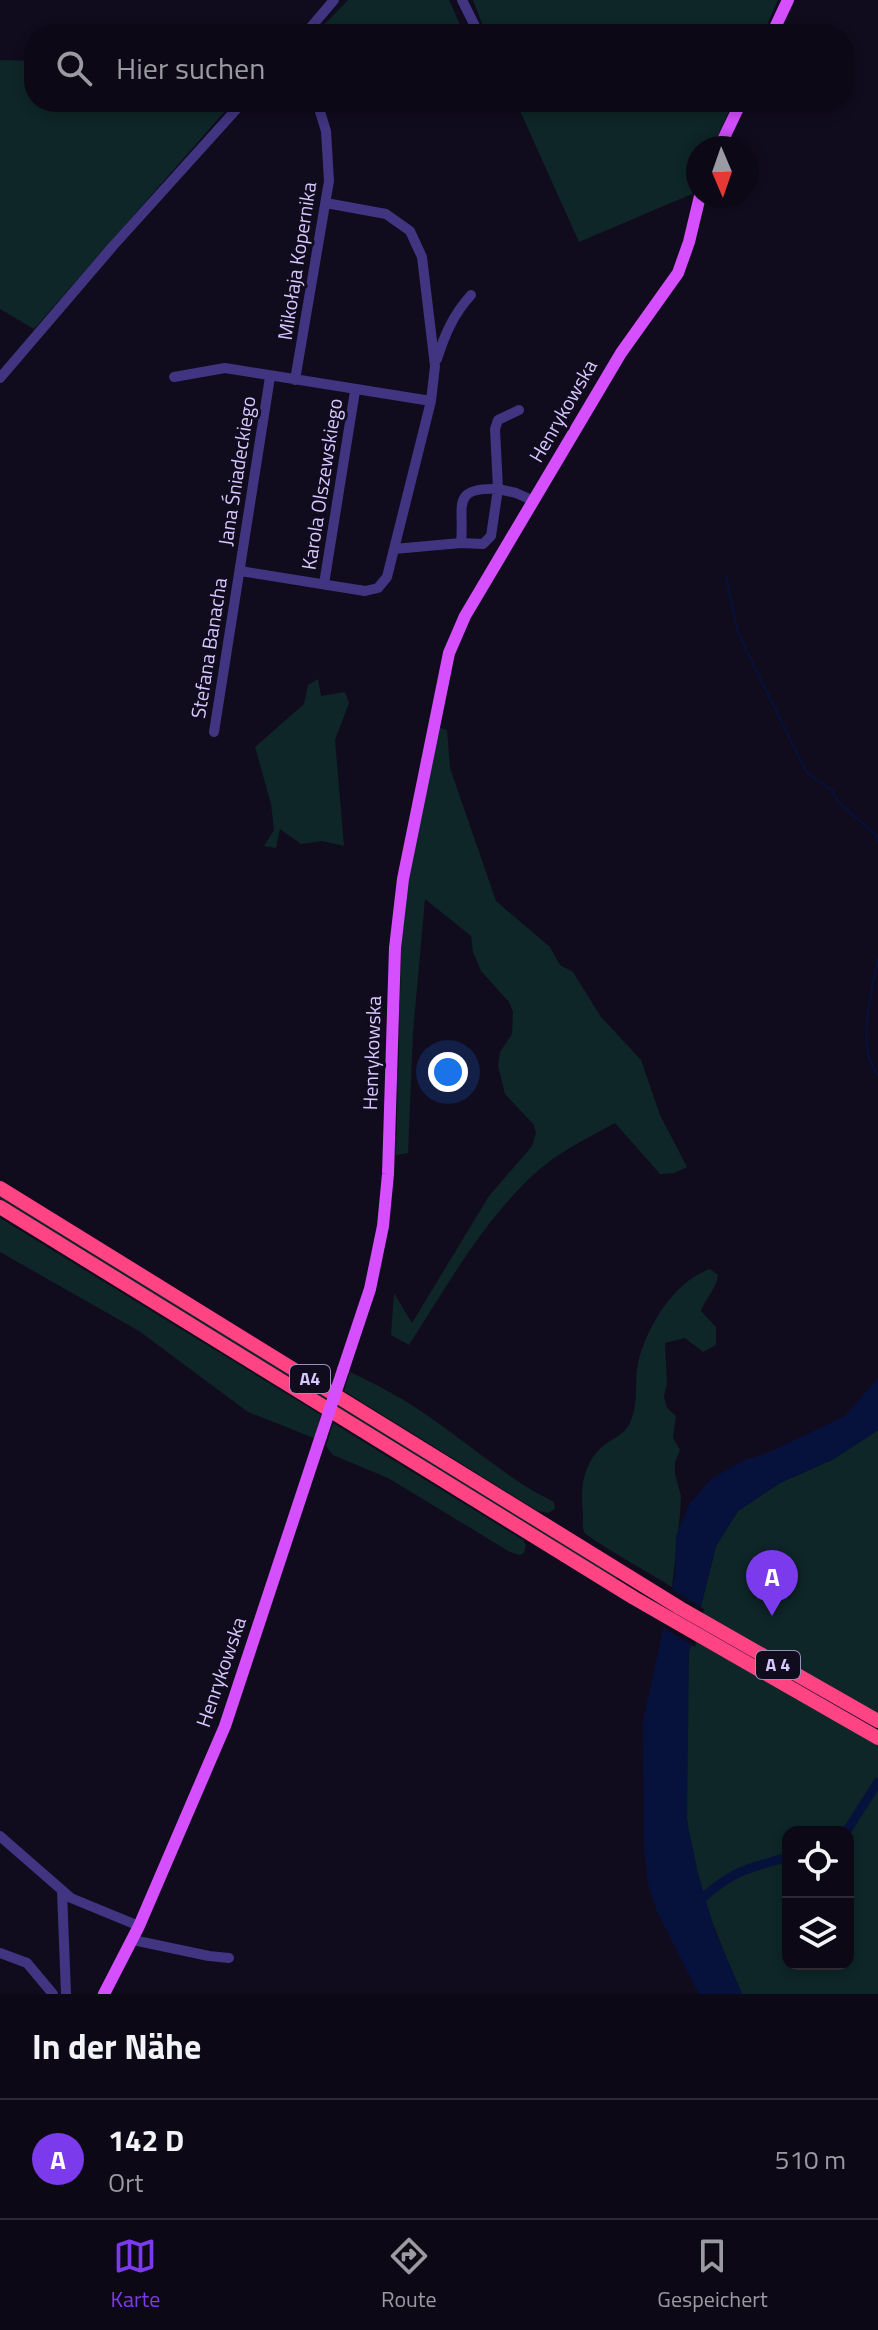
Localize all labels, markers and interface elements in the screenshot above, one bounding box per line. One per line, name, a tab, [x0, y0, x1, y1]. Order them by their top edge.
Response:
search box	[24, 24, 854, 112]
text: Hier suchen	[116, 45, 265, 91]
icon: search	[52, 46, 96, 90]
north arrow	[686, 136, 758, 208]
street label: Mikołaja Kopernika	[269, 180, 324, 342]
street label: Henrykowska	[520, 353, 605, 468]
street label: Jana Śniadeckiego	[209, 394, 264, 548]
street label: Karola Olszewskiego	[293, 396, 350, 572]
street label: Stefana Banacha	[182, 575, 235, 721]
street label: Henrykowska	[354, 995, 389, 1111]
your location	[428, 1052, 468, 1092]
road number: A4	[290, 1365, 330, 1393]
pin: A	[746, 1550, 798, 1616]
street label: Henrykowska	[187, 1613, 254, 1731]
road number: A 4	[756, 1651, 800, 1679]
map controls	[782, 1826, 854, 1970]
button: locate	[782, 1826, 854, 1898]
button: layers	[782, 1898, 854, 1970]
text: In der Nähe	[32, 2020, 201, 2072]
text: 142 D	[108, 2117, 184, 2163]
text: A	[50, 2140, 66, 2179]
text: 510 m	[775, 2140, 846, 2179]
text: Ort	[108, 2163, 143, 2202]
tab: Karte	[110, 2234, 160, 2316]
tab: Route	[381, 2234, 437, 2316]
tab: Gespeichert	[657, 2234, 768, 2316]

